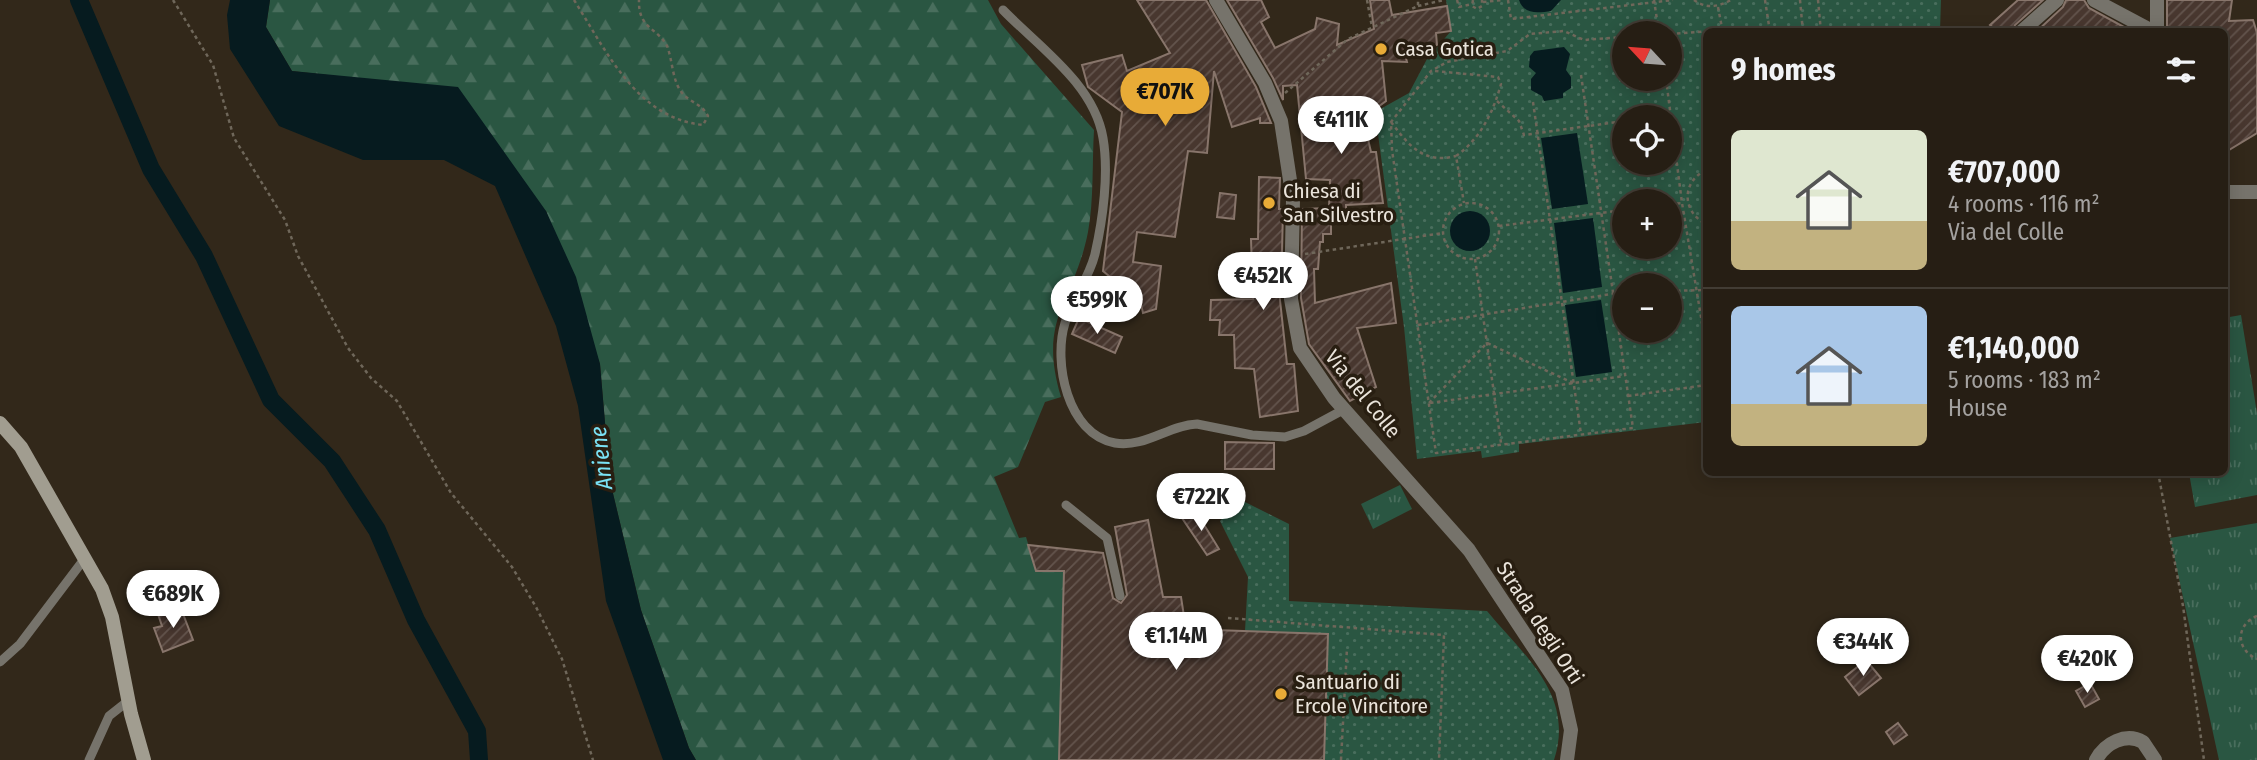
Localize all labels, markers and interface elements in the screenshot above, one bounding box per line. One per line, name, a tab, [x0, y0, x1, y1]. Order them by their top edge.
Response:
north arrow	[1612, 21, 1682, 91]
map controls	[1612, 21, 1682, 343]
place label: Casa Gotica	[1395, 36, 1494, 62]
marker: Casa Gotica	[1373, 41, 1389, 57]
icon: filters	[2162, 51, 2200, 89]
text: 9 homes	[1731, 52, 1836, 88]
pin: €707K	[1116, 68, 1214, 128]
text: €707K	[1136, 77, 1194, 105]
pin: €411K	[1292, 96, 1390, 156]
text: €411K	[1314, 105, 1368, 133]
button: locate	[1612, 105, 1682, 175]
text: €707,000	[1948, 154, 2061, 190]
icon: home	[1787, 158, 1871, 242]
place label: Chiesa di San Silvestro	[1283, 178, 1394, 228]
button: +	[1612, 189, 1682, 259]
text: 4 rooms · 116 m²	[1948, 190, 2100, 218]
marker: Chiesa di San Silvestro	[1261, 195, 1277, 211]
text: Via del Colle	[1948, 218, 2064, 246]
pin: €452K	[1214, 252, 1312, 312]
text: €452K	[1234, 261, 1292, 289]
button: −	[1612, 273, 1682, 343]
pin: €599K	[1048, 276, 1146, 336]
text: €599K	[1067, 285, 1127, 313]
text: €1,140,000	[1948, 330, 2080, 366]
icon: home	[1787, 334, 1871, 418]
street label: Via del Colle	[1320, 345, 1406, 443]
text: 5 rooms · 183 m²	[1948, 366, 2101, 394]
text: House	[1948, 394, 2007, 422]
water label: Aniene	[584, 425, 618, 492]
pin: €722K	[1152, 474, 1250, 533]
text: €722K	[1173, 482, 1229, 510]
street label: Strada degli Orti	[1491, 557, 1589, 689]
pin: €689K	[124, 570, 222, 630]
text: €689K	[142, 579, 204, 607]
pin: €1.14M	[1119, 612, 1233, 672]
pin: €344K	[1814, 618, 1912, 678]
text: €1.14M	[1145, 621, 1207, 649]
text: €344K	[1833, 627, 1893, 655]
pin: €420K	[2038, 636, 2136, 695]
text: €420K	[2057, 644, 2117, 672]
place label: Santuario di Ercole Vincitore	[1295, 669, 1428, 719]
marker: Santuario di Ercole Vincitore	[1273, 686, 1289, 702]

